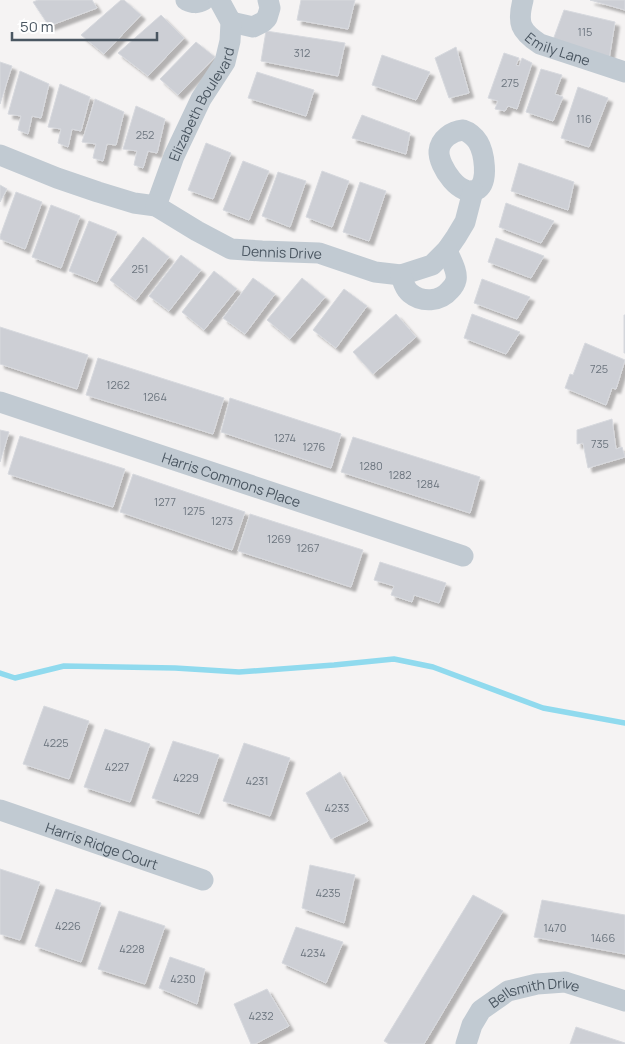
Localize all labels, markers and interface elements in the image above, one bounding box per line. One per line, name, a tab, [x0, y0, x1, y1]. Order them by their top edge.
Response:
scale bar	[12, 10, 158, 42]
text: 50 m	[20, 16, 54, 37]
house number: 115	[578, 24, 592, 39]
street label: Emily Lane	[521, 27, 593, 69]
street label: Elizabeth Boulevard	[164, 45, 238, 163]
house number: 312	[294, 45, 310, 60]
house number: 275	[501, 75, 519, 90]
house number: 116	[576, 111, 592, 126]
house number: 252	[136, 127, 154, 142]
street label: Dennis Drive	[241, 240, 322, 263]
house number: 251	[132, 261, 148, 276]
house number: 725	[590, 361, 608, 376]
house number: 1262	[106, 377, 130, 392]
house number: 1264	[143, 389, 167, 404]
house number: 1274	[274, 430, 296, 445]
house number: 735	[591, 436, 609, 451]
house number: 1276	[303, 439, 326, 454]
street label: Harris Commons Place	[160, 447, 303, 511]
house number: 1280	[359, 458, 383, 473]
house number: 1282	[388, 467, 412, 482]
house number: 1284	[416, 476, 440, 491]
house number: 1277	[154, 494, 176, 509]
house number: 1275	[183, 503, 205, 518]
house number: 1273	[211, 513, 233, 528]
house number: 1269	[267, 531, 291, 546]
house number: 1267	[297, 540, 319, 555]
house number: 4225	[43, 735, 69, 750]
house number: 4227	[105, 759, 129, 774]
house number: 4229	[173, 770, 199, 785]
house number: 4231	[245, 773, 269, 788]
house number: 4233	[325, 800, 349, 815]
street label: Harris Ridge Court	[43, 817, 161, 874]
house number: 4235	[315, 885, 341, 900]
house number: 4226	[55, 918, 81, 933]
house number: 1470	[543, 920, 567, 935]
house number: 1466	[591, 930, 615, 945]
house number: 4228	[119, 941, 145, 956]
house number: 4234	[300, 945, 326, 960]
house number: 4230	[170, 971, 196, 986]
street label: Bellsmith Drive	[484, 973, 583, 1012]
house number: 4232	[248, 1008, 274, 1023]

